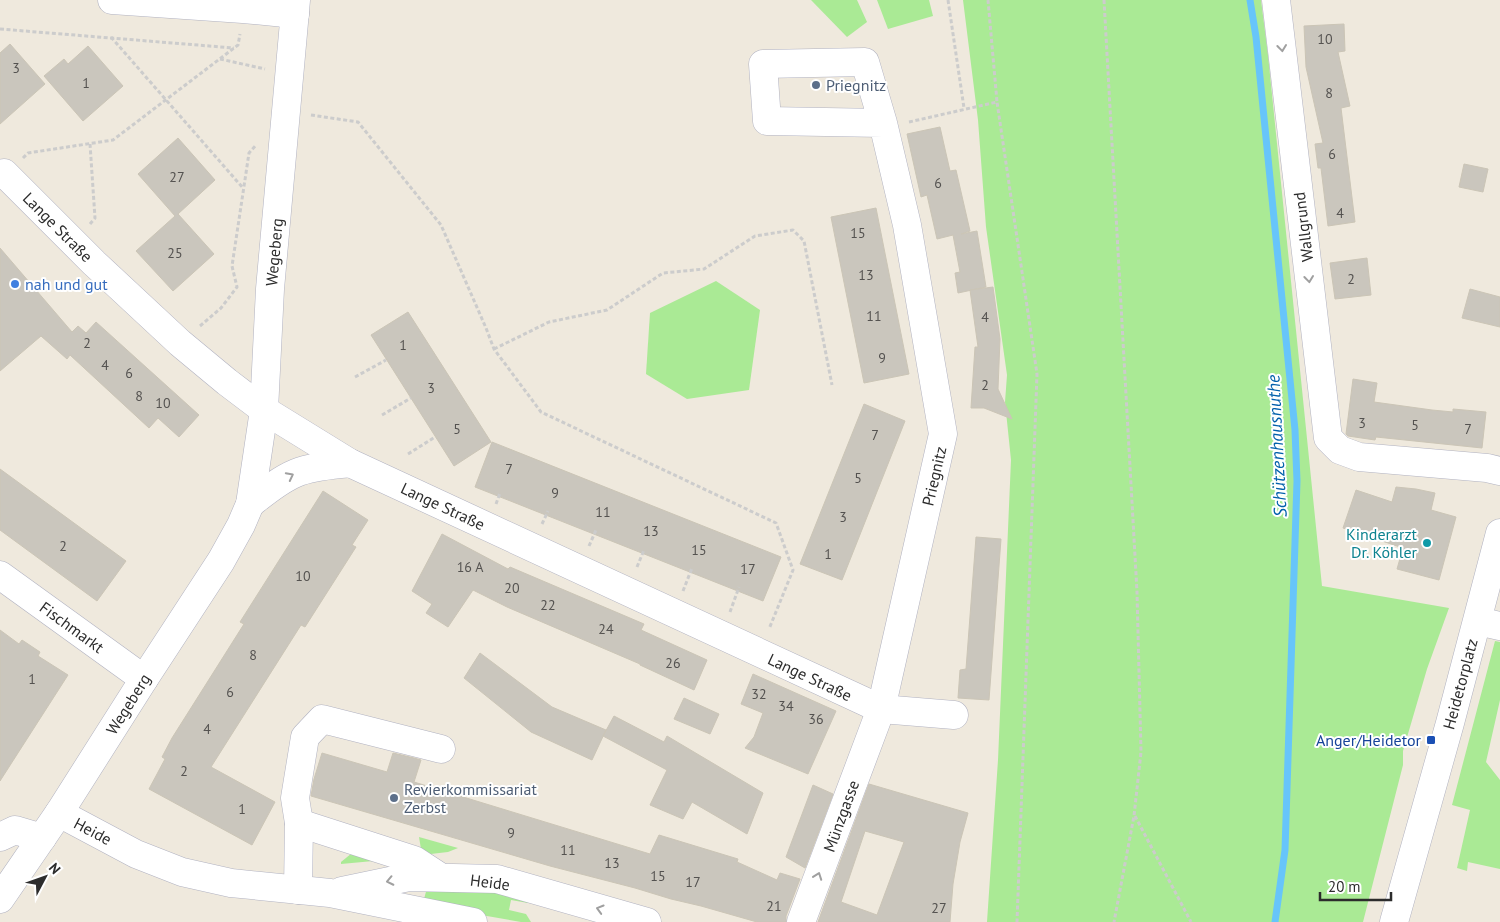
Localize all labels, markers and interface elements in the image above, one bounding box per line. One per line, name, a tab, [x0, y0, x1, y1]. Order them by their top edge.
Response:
house number: 10	[1317, 30, 1333, 48]
one-way arrow	[1276, 45, 1287, 53]
house number: 3	[12, 59, 20, 77]
house number: 1	[82, 74, 90, 92]
place label: Priegnitz	[826, 75, 886, 95]
marker: Priegnitz	[810, 79, 822, 91]
house number: 8	[1325, 84, 1333, 102]
house number: 6	[1328, 145, 1336, 163]
house number: 27	[169, 168, 185, 186]
house number: 6	[934, 174, 942, 192]
street label: Lange Straße	[19, 188, 97, 266]
street label: Wallgrund	[1289, 191, 1317, 263]
house number: 4	[1336, 204, 1344, 222]
street label: Wegeberg	[261, 217, 287, 287]
house number: 15	[850, 224, 866, 242]
house number: 25	[167, 244, 183, 262]
house number: 13	[858, 266, 874, 284]
house number: 2	[1347, 270, 1355, 288]
place label: nah und gut	[25, 274, 108, 294]
one-way arrow	[1303, 276, 1314, 284]
marker: nah und gut	[9, 278, 21, 290]
house number: 11	[866, 307, 882, 325]
house number: 4	[981, 308, 989, 326]
house number: 2	[83, 334, 91, 352]
house number: 1	[399, 336, 407, 354]
house number: 9	[878, 349, 886, 367]
house number: 4	[101, 356, 109, 374]
house number: 6	[125, 364, 133, 382]
water label: Schützenhausnuthe	[1261, 373, 1292, 518]
house number: 2	[981, 376, 989, 394]
house number: 3	[427, 379, 435, 397]
house number: 8	[135, 387, 143, 405]
house number: 10	[155, 394, 171, 412]
house number: 3	[1358, 414, 1366, 432]
house number: 5	[1411, 416, 1419, 434]
house number: 5	[453, 420, 461, 438]
house number: 7	[1464, 420, 1472, 438]
house number: 7	[871, 426, 879, 444]
street label: Priegnitz	[917, 444, 951, 508]
house number: 7	[505, 460, 513, 478]
house number: 5	[854, 469, 862, 487]
one-way arrow	[284, 472, 293, 482]
street label: Lange Straße	[398, 478, 488, 534]
house number: 9	[551, 484, 559, 502]
house number: 11	[595, 503, 611, 521]
house number: 3	[839, 508, 847, 526]
house number: 13	[643, 522, 659, 540]
place label: Kinderarzt Dr. Köhler	[1346, 524, 1418, 562]
house number: 2	[59, 537, 67, 555]
marker: Kinderarzt Dr. Köhler	[1421, 537, 1433, 549]
house number: 15	[691, 541, 707, 559]
house number: 1	[824, 545, 832, 563]
house number: 16 A	[457, 558, 484, 576]
house number: 17	[740, 560, 756, 578]
house number: 10	[295, 567, 311, 585]
house number: 20	[504, 579, 520, 597]
house number: 22	[540, 596, 556, 614]
street label: Fischmarkt	[36, 597, 109, 657]
house number: 24	[598, 620, 614, 638]
street label: Heidetorplatz	[1438, 636, 1482, 732]
house number: 8	[249, 646, 257, 664]
street label: Lange Straße	[765, 649, 855, 705]
house number: 26	[665, 654, 681, 672]
house number: 1	[28, 670, 36, 688]
street label: Wegeberg	[101, 670, 155, 738]
house number: 6	[226, 683, 234, 701]
house number: 32	[751, 685, 767, 703]
house number: 34	[778, 697, 794, 715]
house number: 36	[808, 710, 824, 728]
house number: 4	[203, 720, 211, 738]
place label: Anger/Heidetor	[1316, 730, 1422, 750]
marker: Anger/Heidetor	[1425, 734, 1437, 746]
house number: 2	[180, 762, 188, 780]
street label: Münzgasse	[819, 777, 863, 855]
place label: Revierkommissariat Zerbst	[404, 779, 537, 817]
marker: Revierkommissariat Zerbst	[388, 792, 400, 804]
house number: 1	[238, 800, 246, 818]
street label: Heide	[71, 813, 115, 849]
house number: 9	[507, 824, 515, 842]
house number: 11	[560, 841, 576, 859]
north arrow	[20, 852, 70, 902]
house number: 13	[604, 854, 620, 872]
text: N	[45, 859, 65, 878]
house number: 15	[650, 867, 666, 885]
street label: Heide	[469, 870, 511, 894]
scale bar	[1320, 870, 1391, 902]
house number: 17	[685, 873, 701, 891]
one-way arrow	[812, 873, 822, 881]
one-way arrow	[385, 875, 394, 885]
text: 20 m	[1328, 877, 1361, 896]
house number: 21	[766, 897, 782, 915]
house number: 27	[931, 899, 947, 917]
one-way arrow	[597, 904, 605, 914]

